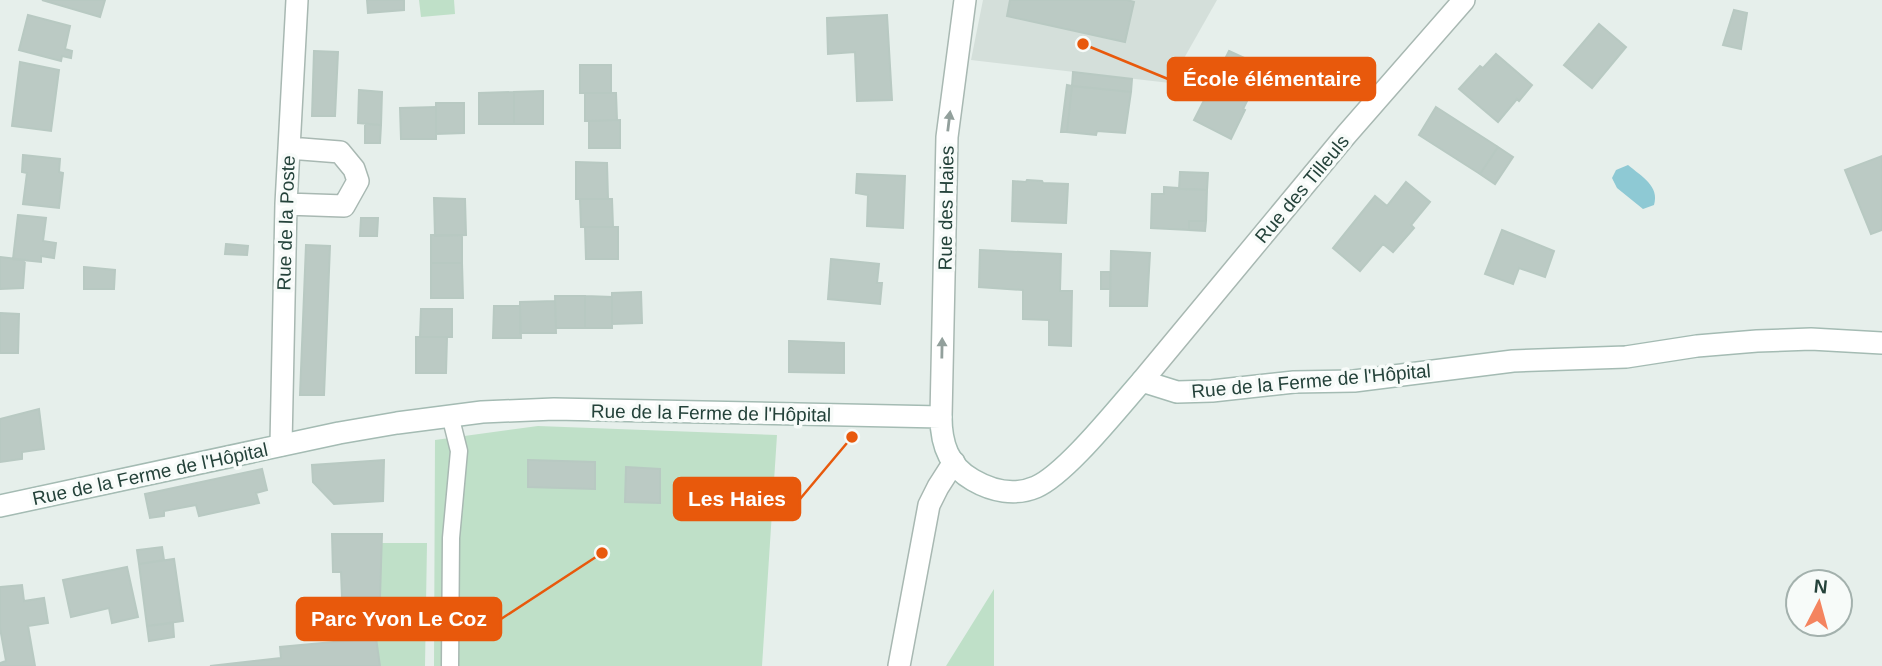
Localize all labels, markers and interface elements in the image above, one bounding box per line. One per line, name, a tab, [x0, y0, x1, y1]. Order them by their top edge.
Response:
callout: École élémentaire	[1168, 58, 1375, 100]
text: École élémentaire	[1183, 67, 1361, 90]
one-way arrow	[944, 110, 955, 132]
street label: Rue des Tilleuls	[1251, 131, 1353, 247]
street label: Rue des Haies	[934, 146, 958, 270]
street label: Rue de la Poste	[273, 155, 299, 291]
one-way arrow	[937, 337, 948, 359]
street label: Rue de la Ferme de l'Hôpital	[1190, 360, 1432, 402]
street label: Rue de la Ferme de l'Hôpital	[591, 400, 831, 426]
street label: Rue de la Ferme de l'Hôpital	[30, 439, 270, 509]
callout: Les Haies	[674, 478, 800, 520]
text: Les Haies	[688, 487, 786, 510]
north arrow	[1784, 568, 1854, 638]
text: N	[1813, 575, 1829, 598]
callout: Parc Yvon Le Coz	[297, 598, 501, 640]
text: Parc Yvon Le Coz	[311, 607, 487, 630]

